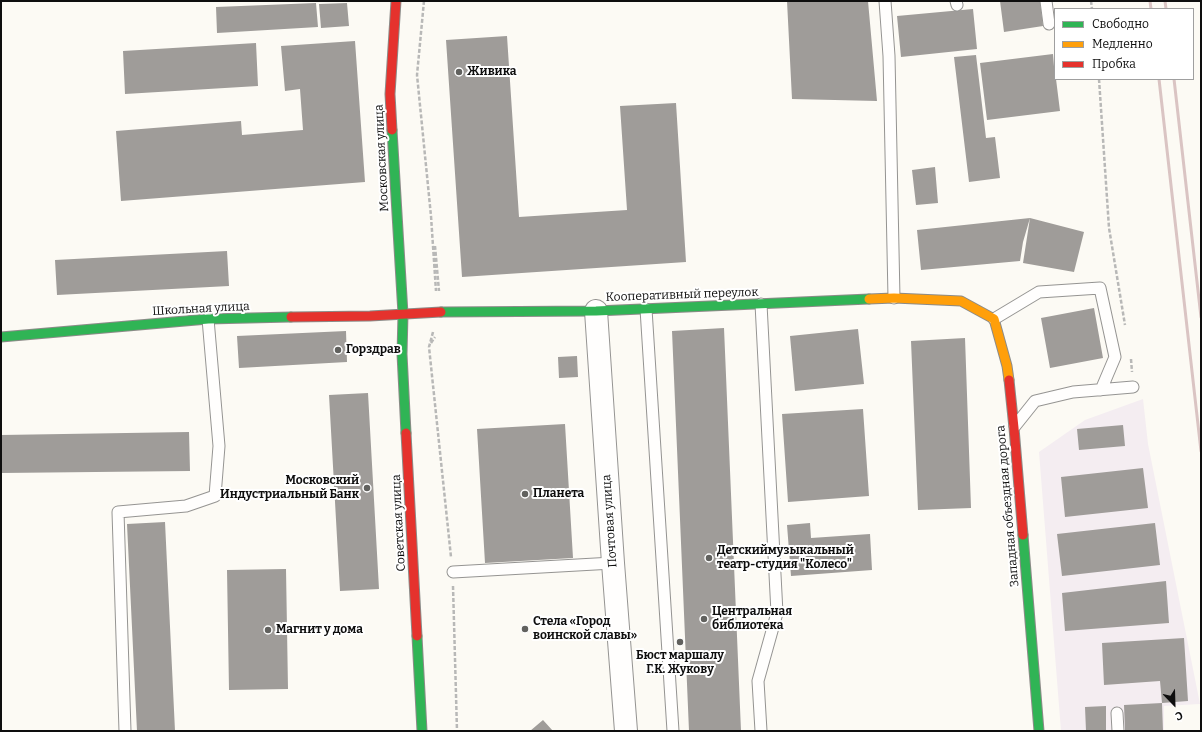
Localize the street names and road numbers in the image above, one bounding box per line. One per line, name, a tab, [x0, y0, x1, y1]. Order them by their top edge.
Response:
street label: Московская улица	[372, 104, 392, 212]
street label: Кооперативный переулок	[605, 285, 759, 305]
street label: Школьная улица	[152, 299, 250, 319]
street label: Западная объездная дорога	[994, 425, 1022, 587]
street label: Советская улица	[389, 474, 409, 572]
street label: Почтовая улица	[600, 474, 620, 568]

